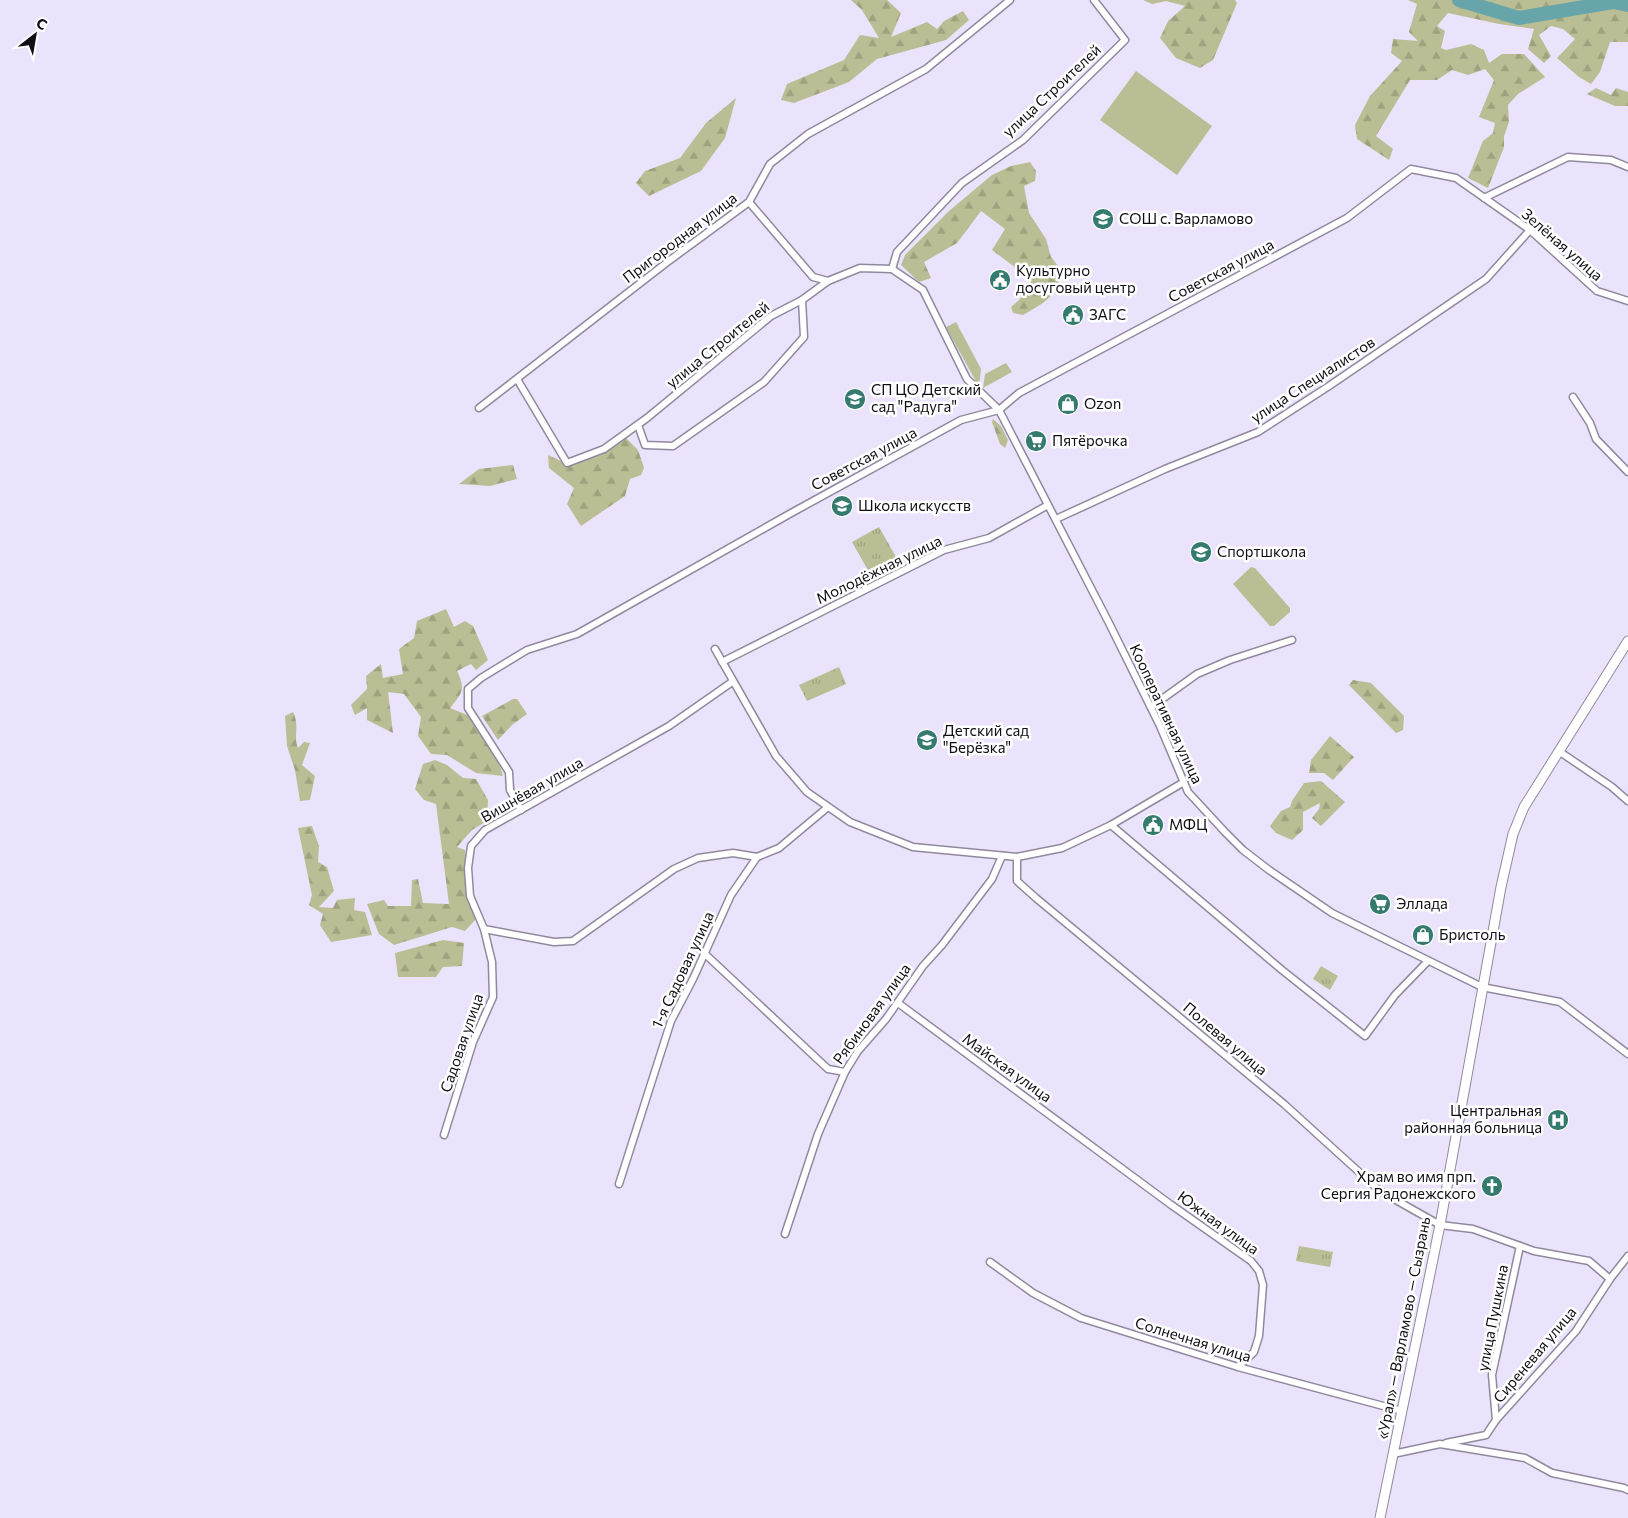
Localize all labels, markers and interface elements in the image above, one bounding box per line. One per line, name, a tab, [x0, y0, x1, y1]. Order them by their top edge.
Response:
north arrow	[10, 10, 60, 60]
text: С	[33, 14, 50, 33]
street label: улица Строителей	[999, 40, 1104, 140]
street label: Пригородная улица	[619, 188, 740, 286]
street label: Зелёная улица	[1519, 204, 1607, 284]
school or university icon: СОШ с. Варламово	[1091, 207, 1115, 231]
place label: СОШ с. Варламово	[1119, 209, 1253, 227]
street label: Советская улица	[1165, 235, 1276, 306]
place label: Культурно досуговый центр	[1016, 261, 1136, 296]
public building icon: Культурно досуговый центр	[988, 268, 1012, 292]
street label: улица Строителей	[662, 297, 773, 391]
public building icon: ЗАГС	[1061, 303, 1085, 327]
place label: ЗАГС	[1089, 305, 1126, 323]
street label: улица Специалистов	[1247, 332, 1378, 426]
place label: СП ЦО Детский сад "Радуга"	[871, 380, 981, 415]
school or university icon: СП ЦО Детский сад "Радуга"	[843, 387, 867, 411]
shop icon: Ozon	[1056, 392, 1080, 416]
place label: Ozon	[1084, 394, 1121, 412]
street label: Советская улица	[808, 423, 919, 494]
supermarket icon: Пятёрочка	[1024, 429, 1048, 453]
place label: Пятёрочка	[1052, 431, 1127, 449]
school or university icon: Школа искусств	[830, 494, 854, 518]
place label: Школа искусств	[858, 496, 971, 514]
street label: Молодёжная улица	[813, 531, 944, 607]
school or university icon: Спортшкола	[1189, 540, 1213, 564]
place label: Спортшкола	[1217, 542, 1306, 560]
street label: Кооперативная улица	[1127, 641, 1207, 786]
place label: Детский сад "Берёзка"	[943, 721, 1029, 756]
school or university icon: Детский сад "Берёзка"	[915, 728, 939, 752]
street label: Вишнёвая улица	[477, 753, 586, 826]
public building icon: МФЦ	[1141, 813, 1165, 837]
place label: МФЦ	[1169, 815, 1208, 833]
supermarket icon: Эллада	[1368, 892, 1392, 916]
place label: Эллада	[1396, 894, 1448, 912]
street label: 1-я Садовая улица	[647, 908, 717, 1031]
shop icon: Бристоль	[1411, 923, 1435, 947]
place label: Бристоль	[1439, 925, 1506, 943]
street label: Рябиновая улица	[829, 960, 914, 1067]
street label: Садовая улица	[436, 991, 486, 1094]
street label: Полевая улица	[1180, 998, 1271, 1079]
street label: Майская улица	[960, 1029, 1056, 1106]
place label: Центральная районная больница	[1404, 1101, 1542, 1136]
hospital icon: Центральная районная больница	[1546, 1108, 1570, 1132]
place label: Храм во имя прп. Сергия Радонежского	[1321, 1167, 1476, 1202]
church icon: Храм во имя прп. Сергия Радонежского	[1480, 1174, 1504, 1198]
street label: Южная улица	[1174, 1187, 1263, 1258]
street label: «Урал» — Варламово — Сызрань	[1373, 1215, 1434, 1441]
street label: улица Пушкина	[1473, 1263, 1511, 1373]
street label: Сиреневая улица	[1489, 1303, 1580, 1406]
street label: Солнечная улица	[1133, 1313, 1253, 1365]

